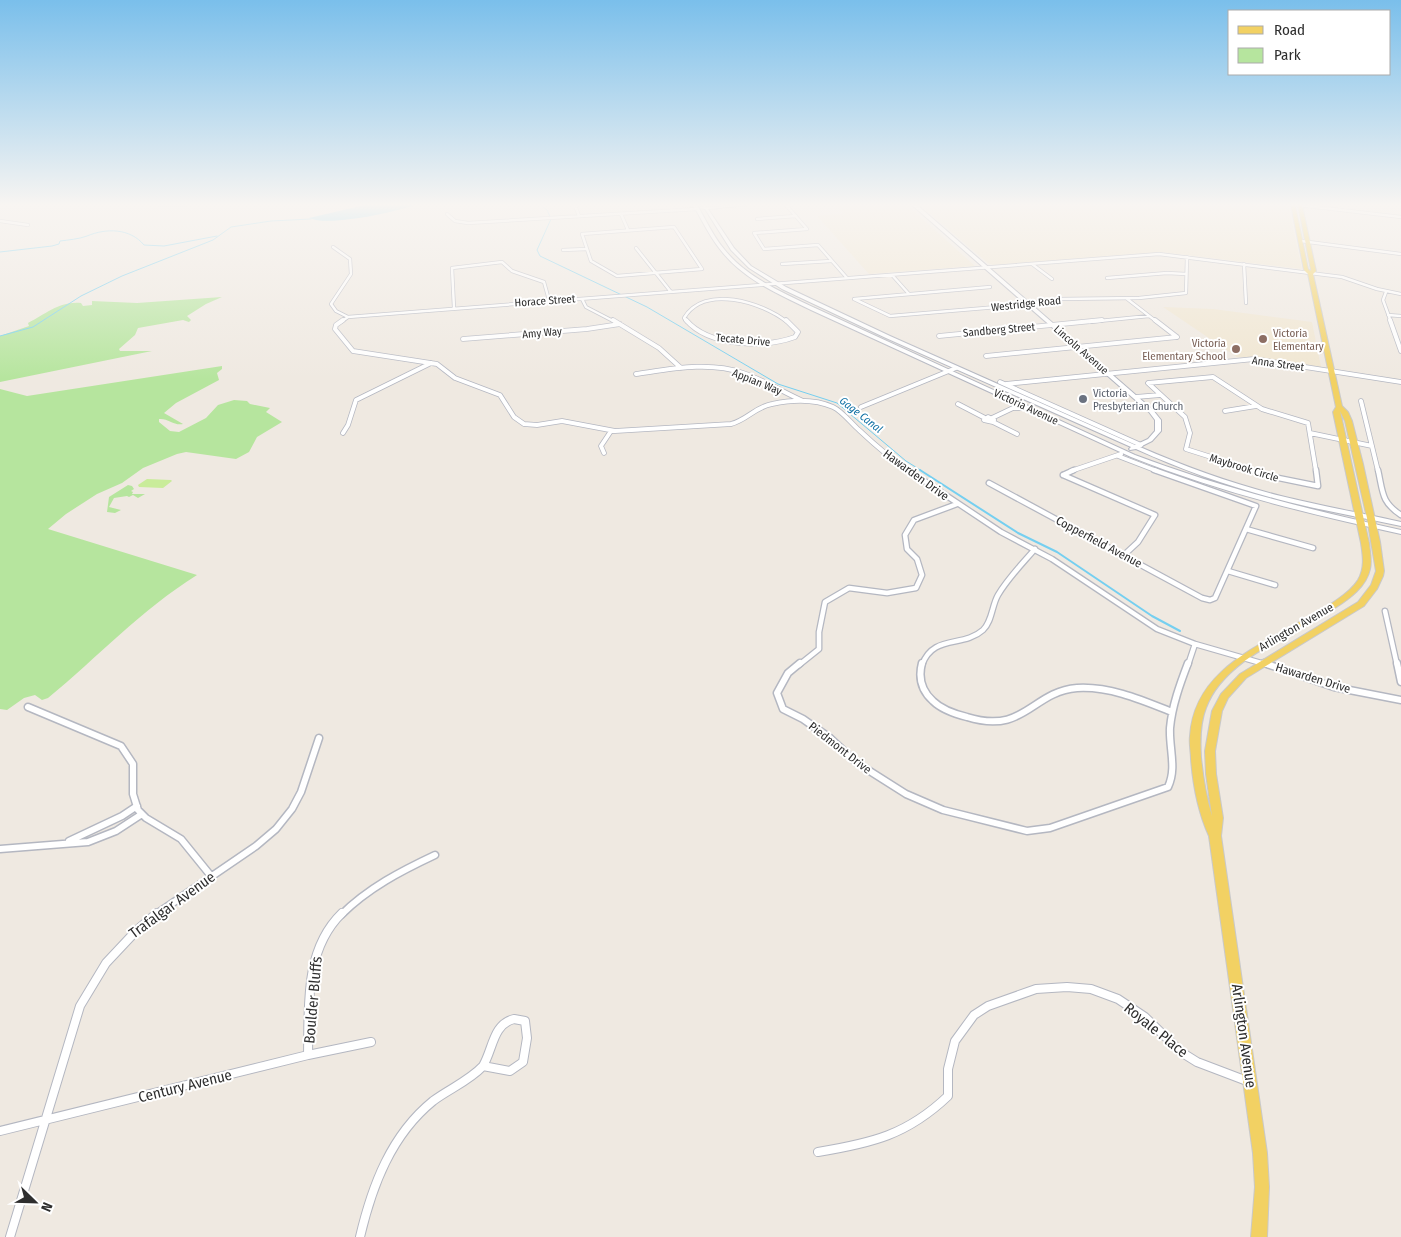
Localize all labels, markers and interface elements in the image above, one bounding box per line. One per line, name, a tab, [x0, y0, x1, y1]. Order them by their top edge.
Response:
legend	[1228, 10, 1391, 75]
text: Road	[1274, 21, 1305, 39]
text: Park	[1274, 46, 1301, 64]
street label: Horace Street	[514, 292, 576, 310]
street label: Westridge Road	[990, 294, 1062, 314]
street label: Sandberg Street	[962, 320, 1036, 340]
street label: Lincoln Avenue	[1051, 323, 1111, 377]
street label: Amy Way	[522, 325, 562, 341]
place label: Victoria Elementary	[1273, 327, 1324, 353]
street label: Tecate Drive	[715, 331, 771, 349]
marker: Victoria Elementary	[1257, 333, 1269, 345]
place label: Victoria Elementary School	[1142, 337, 1226, 363]
marker: Victoria Elementary School	[1230, 343, 1242, 355]
street label: Anna Street	[1251, 354, 1305, 374]
street label: Appian Way	[730, 366, 784, 398]
street label: Victoria Avenue	[992, 386, 1060, 428]
place label: Victoria Presbyterian Church	[1093, 387, 1183, 413]
marker: Victoria Presbyterian Church	[1077, 393, 1089, 405]
water label: Gage Canal	[837, 394, 885, 436]
street label: Hawarden Drive	[881, 447, 951, 503]
street label: Maybrook Circle	[1208, 451, 1280, 485]
street label: Copperfield Avenue	[1053, 513, 1145, 571]
street label: Arlington Avenue	[1256, 600, 1336, 654]
street label: Hawarden Drive	[1274, 660, 1352, 696]
street label: Piedmont Drive	[806, 719, 874, 777]
street label: Trafalgar Avenue	[125, 868, 219, 942]
street label: Boulder Bluffs	[300, 956, 326, 1044]
street label: Arlington Avenue	[1228, 983, 1260, 1089]
street label: Royale Place	[1121, 999, 1191, 1061]
street label: Century Avenue	[136, 1066, 234, 1106]
north arrow	[10, 1177, 60, 1227]
text: N	[37, 1200, 56, 1214]

